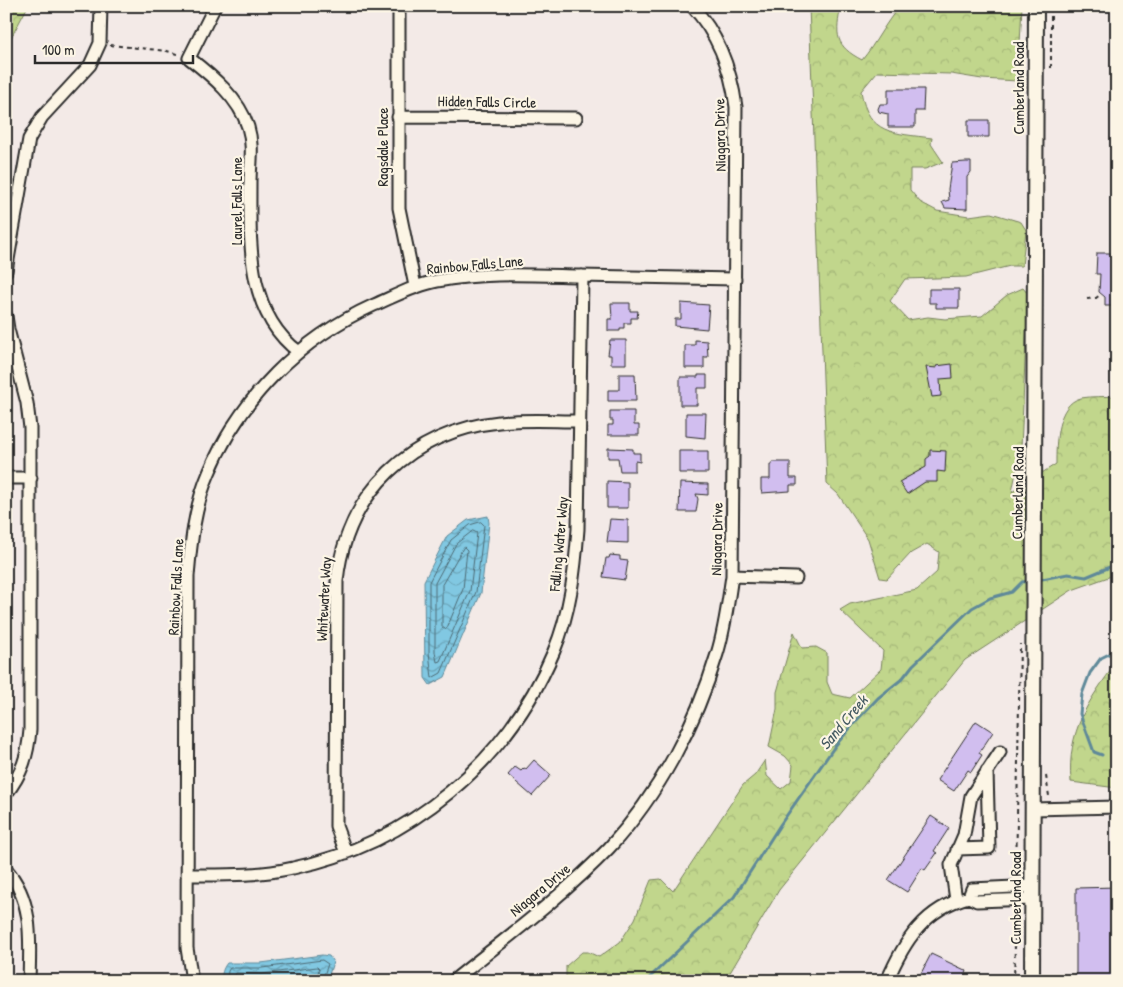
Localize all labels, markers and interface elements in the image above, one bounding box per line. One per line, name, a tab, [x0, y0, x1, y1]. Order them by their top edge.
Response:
scale bar	[35, 32, 192, 64]
text: 100 m	[42, 39, 75, 60]
street label: Cumberland Road	[1008, 41, 1029, 134]
street label: Hidden Falls Circle	[438, 90, 537, 113]
street label: Niagara Drive	[708, 98, 731, 172]
street label: Ragsdale Place	[372, 107, 393, 187]
street label: Laurel Falls Lane	[226, 157, 247, 245]
street label: Rainbow Falls Lane	[426, 250, 524, 279]
street label: Cumberland Road	[1006, 446, 1029, 540]
street label: Falling Water Way	[544, 496, 573, 593]
street label: Niagara Drive	[705, 502, 728, 576]
street label: Rainbow Falls Lane	[162, 538, 189, 636]
street label: Whitewater Way	[311, 556, 336, 642]
water label: Sand Creek	[814, 689, 873, 754]
street label: Cumberland Road	[1005, 851, 1026, 944]
street label: Niagara Drive	[505, 858, 574, 921]

